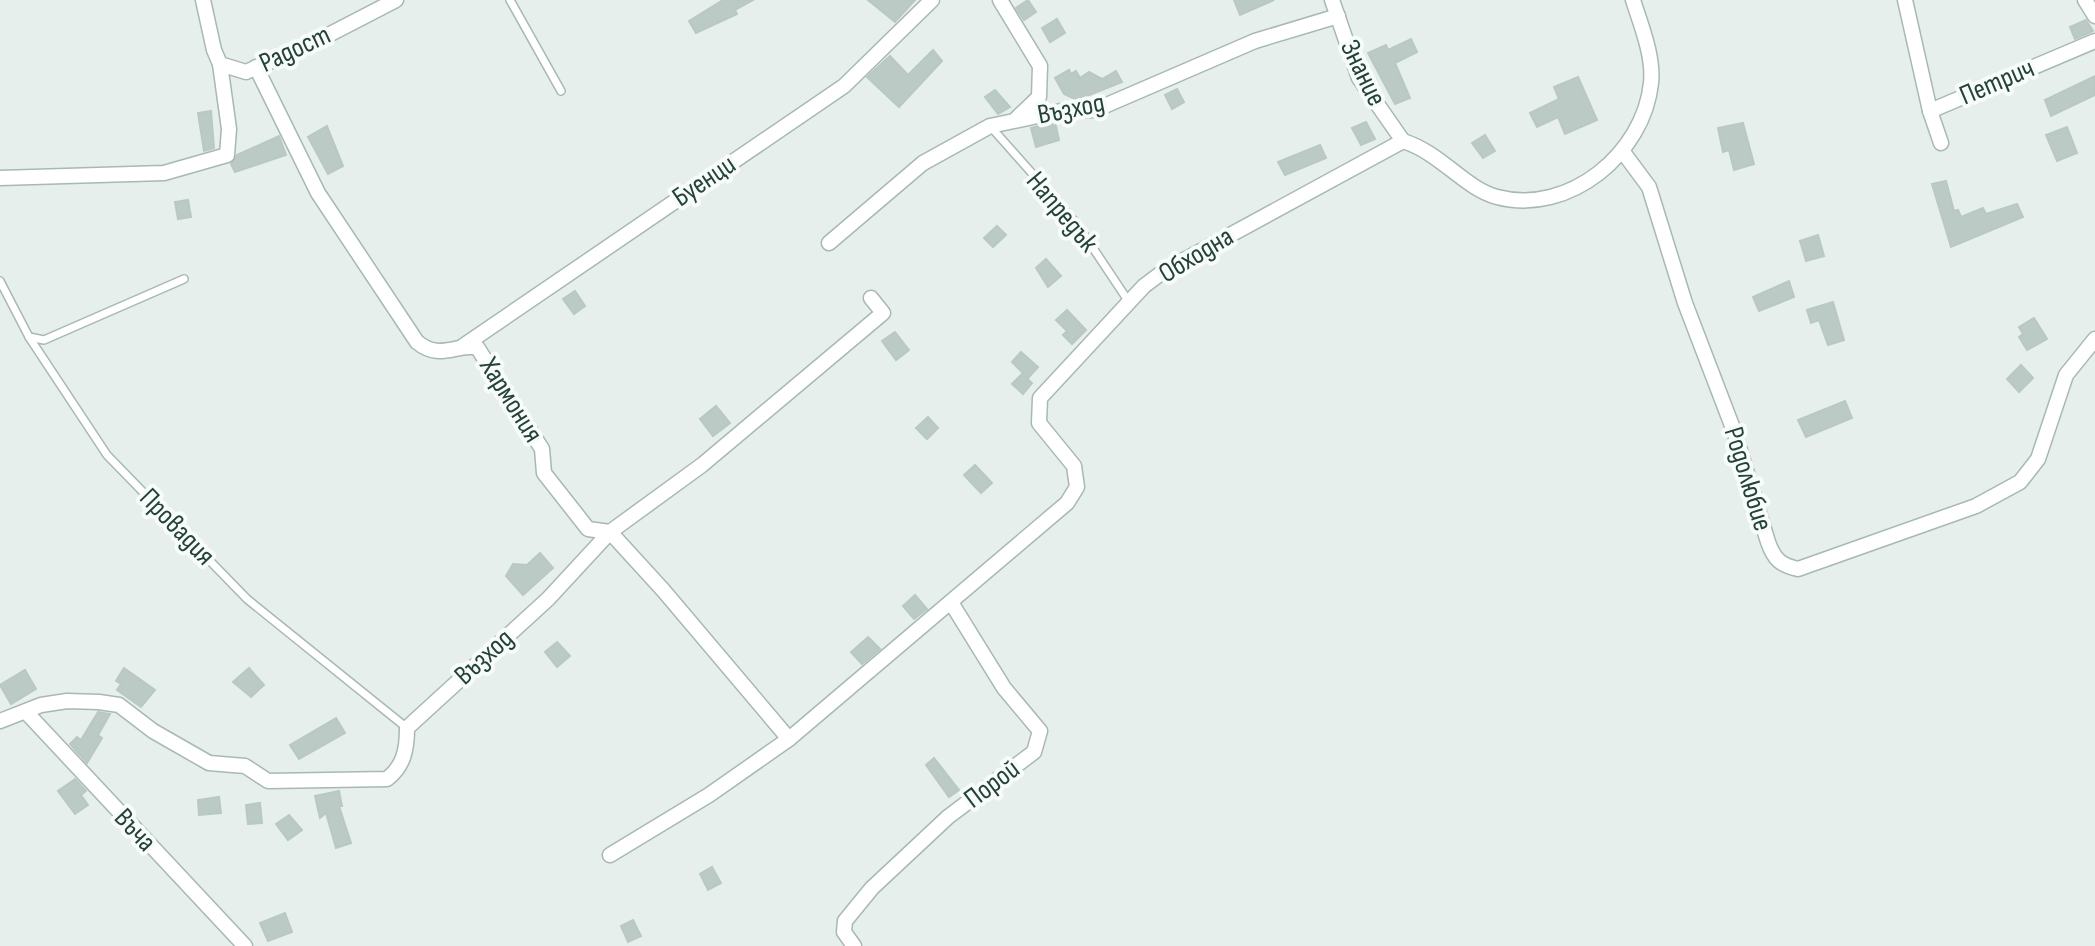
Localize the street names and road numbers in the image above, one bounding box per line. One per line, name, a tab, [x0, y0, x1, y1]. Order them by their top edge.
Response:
street label: Радост	[254, 18, 336, 80]
street label: Знание	[1333, 35, 1393, 111]
street label: Петрич	[1955, 52, 2039, 112]
street label: Възход	[1035, 86, 1107, 132]
street label: Буенци	[666, 148, 742, 214]
street label: Напредък	[1019, 165, 1105, 259]
street label: Обходна	[1153, 220, 1239, 290]
street label: Хармония	[472, 351, 550, 448]
street label: Родолюбие	[1717, 423, 1779, 535]
street label: Провадия	[132, 482, 222, 572]
street label: Възход	[448, 622, 520, 692]
street label: Порой	[958, 753, 1026, 815]
street label: Въча	[107, 802, 163, 858]

